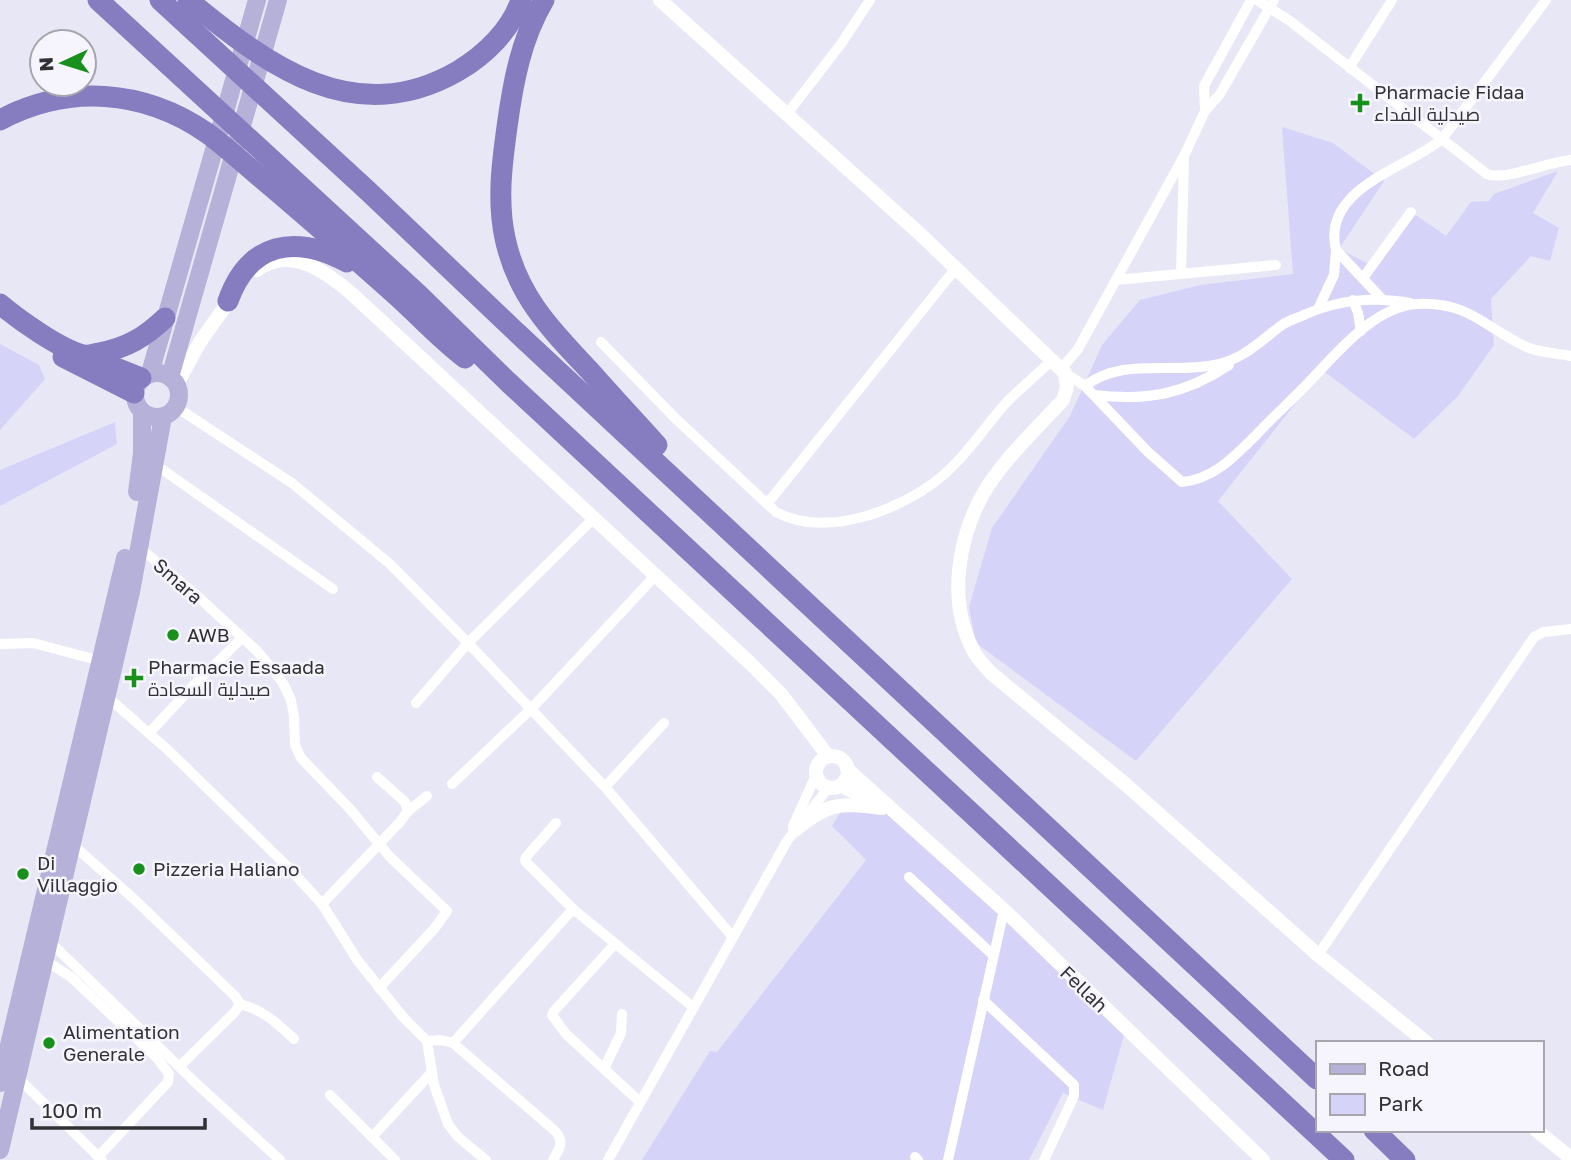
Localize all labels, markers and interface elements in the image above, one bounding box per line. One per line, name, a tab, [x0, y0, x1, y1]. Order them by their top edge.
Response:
north arrow	[28, 28, 98, 98]
text: N	[34, 56, 58, 72]
place label: Pharmacie Fidaa صيدلية الفداء	[1374, 80, 1525, 125]
marker: Pharmacie Fidaa صيدلية الفداء	[1352, 95, 1368, 111]
street label: Smara	[149, 553, 208, 608]
place label: AWB	[187, 623, 230, 646]
marker: AWB	[165, 627, 181, 643]
place label: Pharmacie Essaada صيدلية السعادة	[148, 655, 325, 700]
marker: Pharmacie Essaada صيدلية السعادة	[126, 670, 142, 686]
place label: Di Villaggio	[37, 851, 118, 896]
place label: Pizzeria Haliano	[153, 857, 299, 880]
marker: Pizzeria Haliano	[131, 861, 147, 877]
marker: Di Villaggio	[15, 866, 31, 882]
street label: Fellah	[1056, 961, 1113, 1017]
place label: Alimentation Generale	[63, 1020, 180, 1065]
marker: Alimentation Generale	[41, 1035, 57, 1051]
legend	[1316, 1041, 1543, 1132]
text: Road	[1378, 1055, 1429, 1081]
scale bar	[32, 1086, 205, 1130]
text: Park	[1378, 1090, 1424, 1116]
text: 100 m	[42, 1097, 102, 1123]

